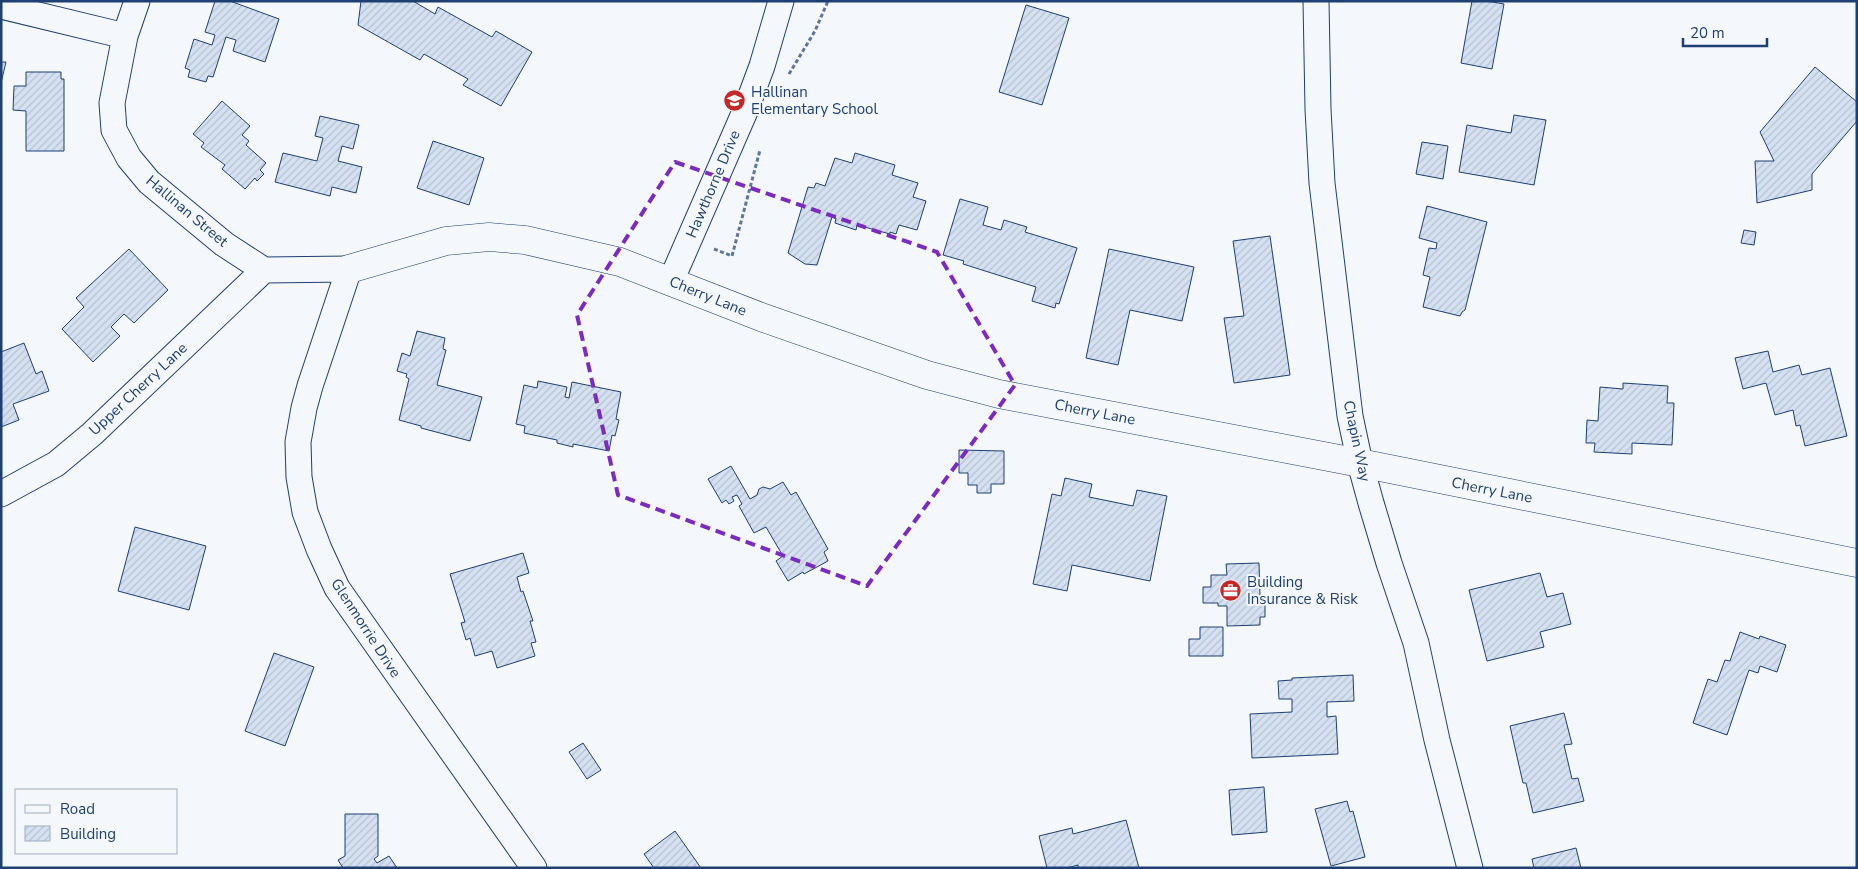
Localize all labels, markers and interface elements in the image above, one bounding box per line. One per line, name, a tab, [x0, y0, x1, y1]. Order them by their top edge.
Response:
scale bar	[1683, 15, 1767, 47]
text: 20 m	[1690, 23, 1725, 43]
place label: Hallinan Elementary School	[751, 82, 878, 119]
school or university icon: Hallinan Elementary School	[723, 89, 747, 113]
street label: Hawthorne Drive	[681, 127, 745, 241]
street label: Hallinan Street	[142, 171, 233, 252]
street label: Cherry Lane	[666, 271, 750, 321]
street label: Upper Cherry Lane	[85, 338, 191, 440]
street label: Cherry Lane	[1053, 394, 1137, 430]
street label: Chapin Way	[1339, 399, 1375, 484]
street label: Cherry Lane	[1450, 472, 1534, 508]
place label: Building Insurance & Risk	[1247, 572, 1358, 609]
street label: Glenmorrie Drive	[326, 575, 406, 681]
office icon: Building Insurance & Risk	[1219, 579, 1243, 603]
legend	[15, 789, 178, 854]
text: Road	[60, 799, 95, 819]
text: Building	[60, 824, 116, 844]

